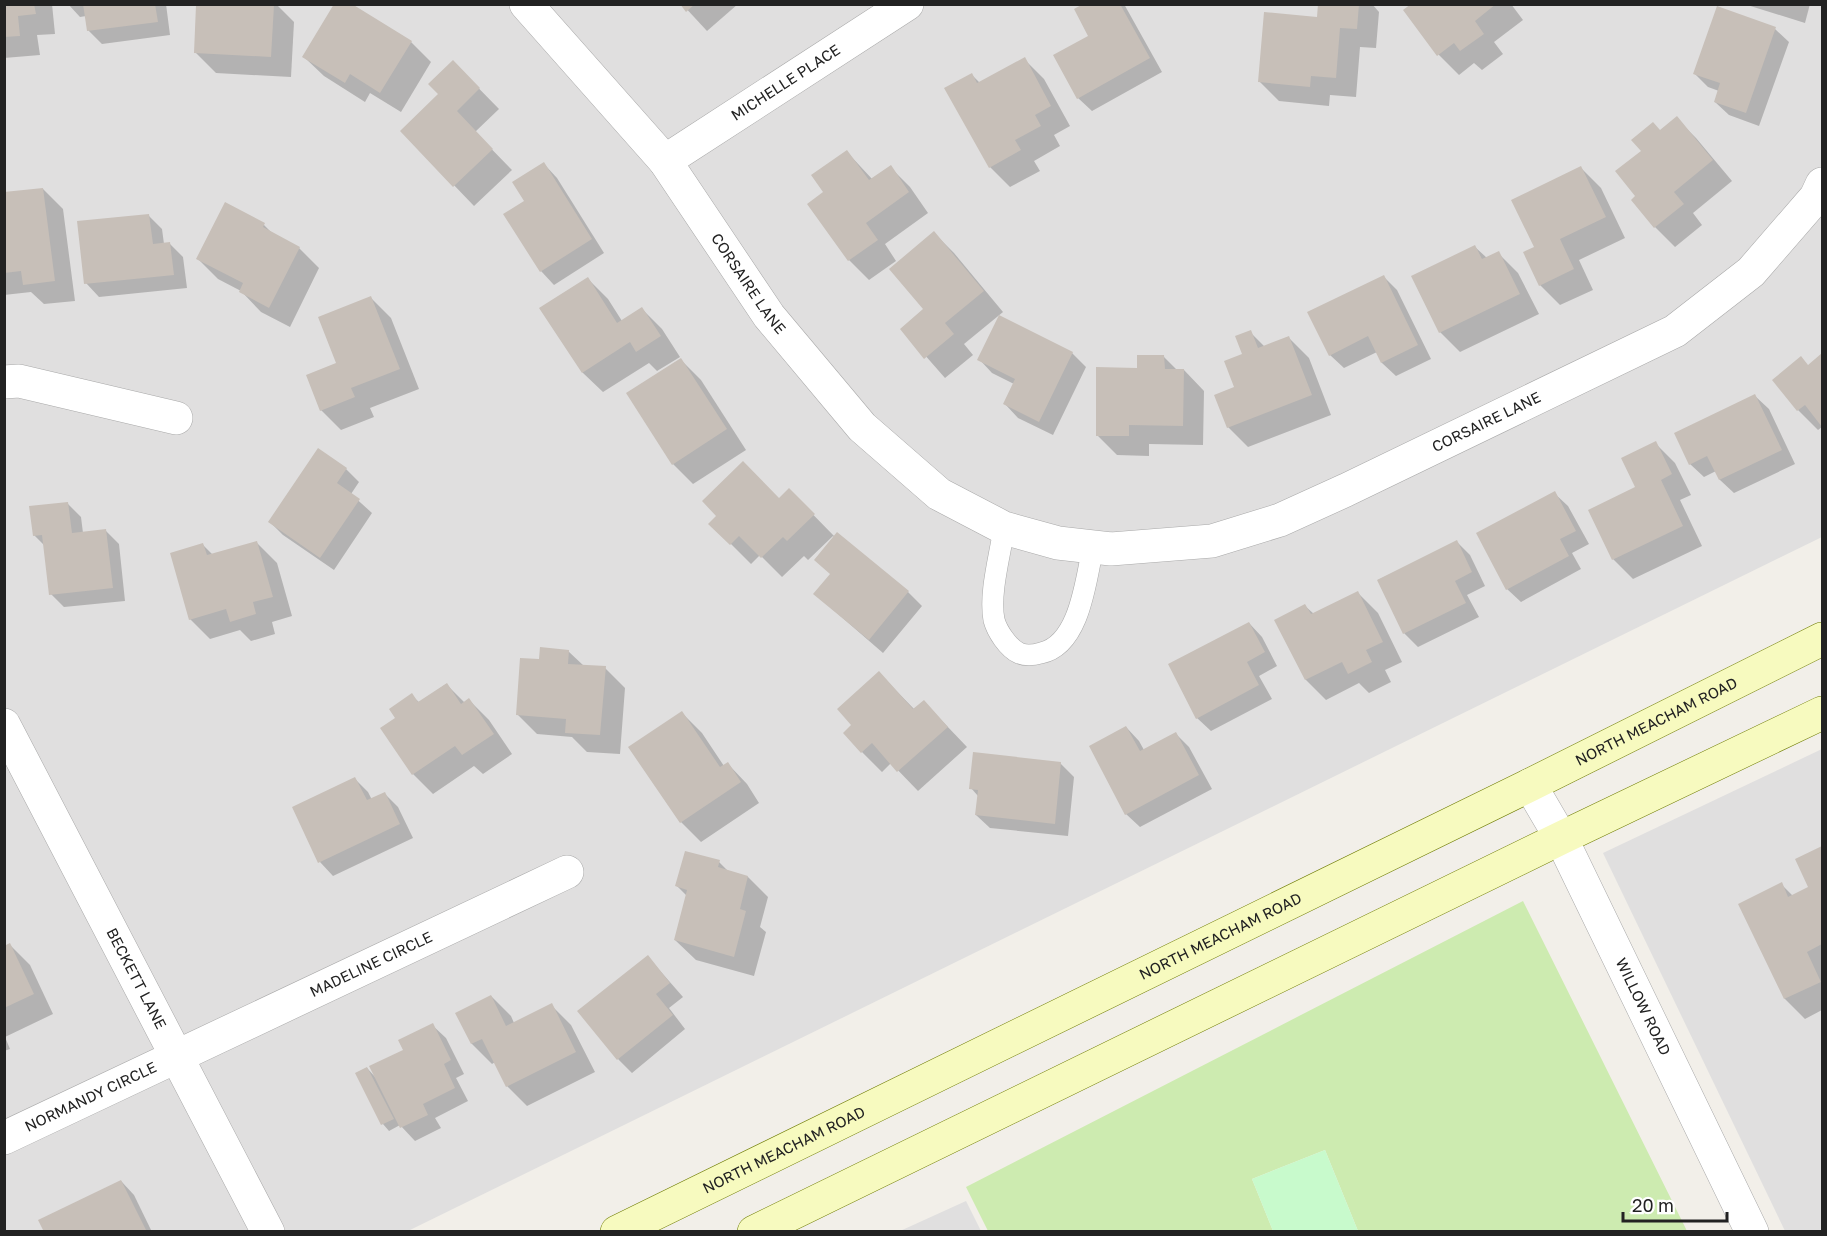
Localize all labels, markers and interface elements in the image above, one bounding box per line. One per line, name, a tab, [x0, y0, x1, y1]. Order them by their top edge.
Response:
street label: MICHELLE PLACE	[727, 40, 843, 124]
street label: CORSAIRE LANE	[708, 229, 790, 337]
street label: CORSAIRE LANE	[1429, 387, 1543, 455]
street label: NORTH MEACHAM ROAD	[1572, 673, 1740, 769]
street label: NORTH MEACHAM ROAD	[1136, 888, 1304, 983]
street label: BECKETT LANE	[103, 925, 171, 1032]
street label: MADELINE CIRCLE	[307, 927, 435, 1000]
street label: WILLOW ROAD	[1612, 955, 1675, 1058]
street label: NORMANDY CIRCLE	[22, 1057, 159, 1135]
street label: NORTH MEACHAM ROAD	[699, 1102, 868, 1197]
scale bar	[1623, 1185, 1726, 1223]
text: 20 m	[1632, 1194, 1674, 1216]

